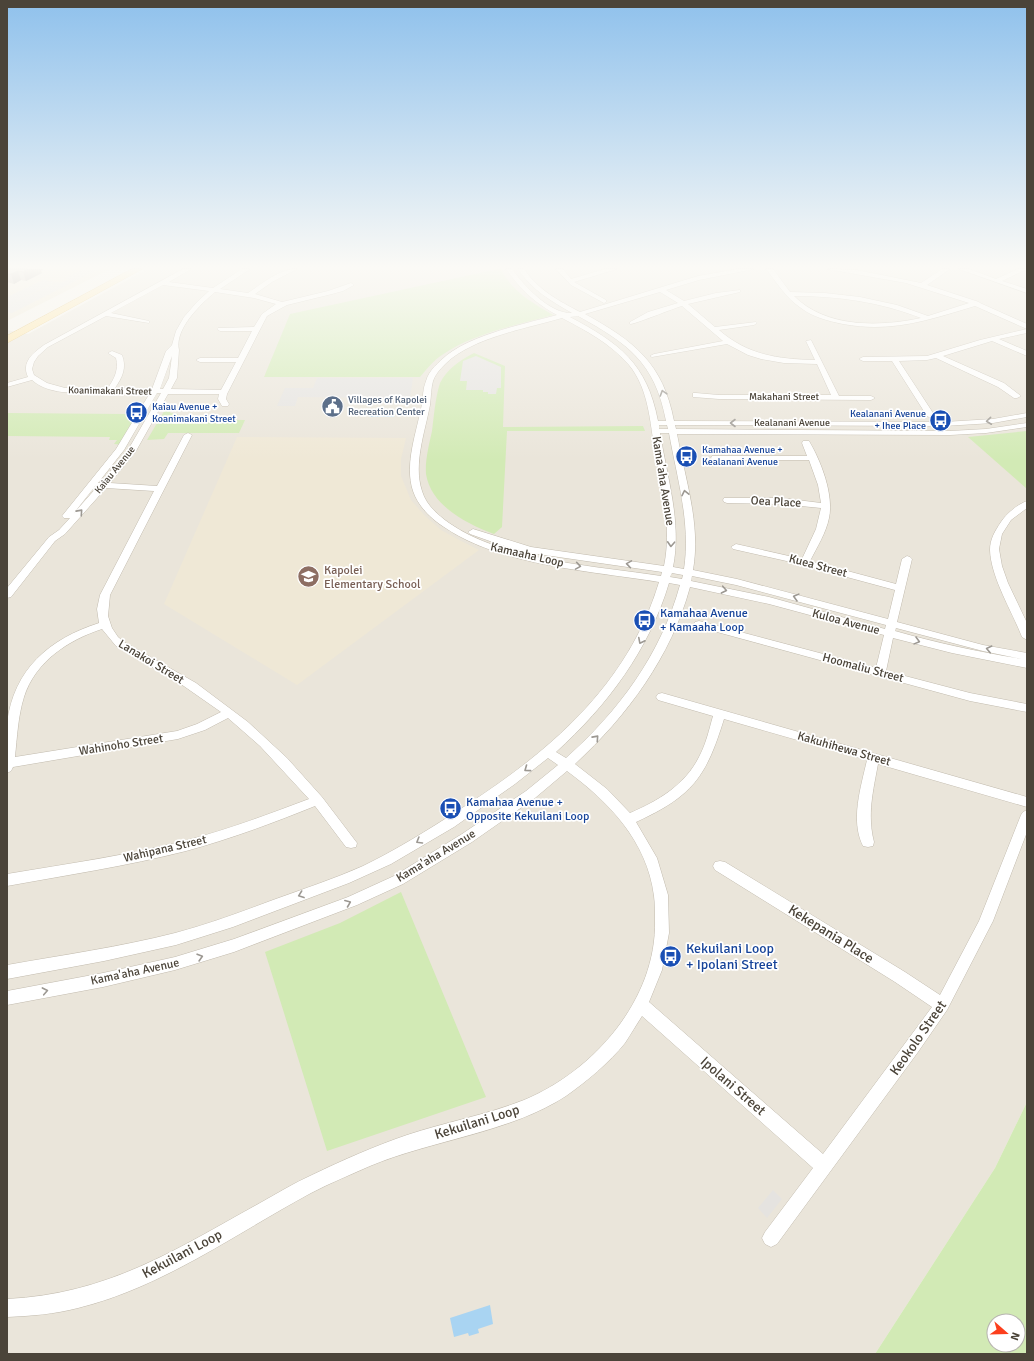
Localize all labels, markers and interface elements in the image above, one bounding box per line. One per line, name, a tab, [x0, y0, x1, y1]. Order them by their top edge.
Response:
street label: Koanimakani Street	[68, 384, 152, 398]
one-way arrow	[659, 390, 668, 397]
street label: Makahani Street	[749, 391, 820, 403]
public building icon: Villages of Kapolei Recreation Center	[320, 393, 346, 419]
place label: Villages of Kapolei Recreation Center	[348, 394, 427, 418]
bus stop icon: Kaiau Avenue + Koanimakani Street	[124, 400, 150, 426]
place label: Kaiau Avenue + Koanimakani Street	[152, 401, 236, 425]
bus stop icon: Kealanani Avenue + Ihee Place	[928, 407, 954, 433]
place label: Kealanani Avenue + Ihee Place	[850, 408, 926, 432]
one-way arrow	[986, 416, 992, 425]
street label: Kealanani Avenue	[754, 417, 830, 429]
one-way arrow	[730, 419, 736, 427]
street label: Kama'aha Avenue	[649, 435, 677, 527]
bus stop icon: Kamahaa Avenue + Kealanani Avenue	[673, 443, 699, 469]
street label: Kaiau Avenue	[92, 444, 138, 496]
place label: Kamahaa Avenue + Kealanani Avenue	[702, 444, 783, 468]
one-way arrow	[681, 490, 689, 496]
street label: Oea Place	[750, 493, 802, 511]
one-way arrow	[75, 510, 82, 517]
street label: Kamaaha Loop	[489, 539, 565, 571]
one-way arrow	[667, 541, 675, 547]
street label: Kuea Street	[787, 551, 849, 581]
one-way arrow	[626, 560, 632, 569]
one-way arrow	[575, 561, 581, 570]
place label: Kapolei Elementary School	[324, 563, 421, 592]
school or university icon: Kapolei Elementary School	[296, 564, 322, 590]
one-way arrow	[721, 585, 727, 594]
one-way arrow	[793, 593, 799, 601]
place label: Kamahaa Avenue + Kamaaha Loop	[660, 606, 748, 635]
street label: Kuloa Avenue	[811, 606, 881, 638]
bus stop icon: Kamahaa Avenue + Kamaaha Loop	[631, 607, 657, 633]
one-way arrow	[913, 636, 920, 645]
street label: Lanakoi Street	[115, 637, 187, 687]
one-way arrow	[638, 637, 645, 645]
one-way arrow	[986, 645, 993, 654]
street label: Hoomaliu Street	[821, 650, 905, 686]
street label: Kakuhihewa Street	[796, 729, 892, 769]
street label: Wahinoho Street	[78, 731, 164, 759]
one-way arrow	[591, 735, 598, 743]
one-way arrow	[525, 764, 532, 771]
place label: Kamahaa Avenue + Opposite Kekuilani Loop	[466, 795, 589, 824]
bus stop icon: Kamahaa Avenue + Opposite Kekuilani Loop	[438, 796, 464, 822]
street label: Kama'aha Avenue	[393, 826, 479, 886]
street label: Wahipana Street	[122, 832, 208, 866]
one-way arrow	[416, 836, 423, 844]
one-way arrow	[298, 891, 305, 899]
one-way arrow	[344, 899, 351, 907]
street label: Kekepania Place	[785, 901, 877, 967]
place label: Kekuilani Loop + Ipolani Street	[686, 940, 778, 973]
bus stop icon: Kekuilani Loop + Ipolani Street	[657, 943, 683, 969]
one-way arrow	[196, 953, 203, 962]
street label: Kama'aha Avenue	[89, 955, 181, 989]
one-way arrow	[42, 987, 48, 996]
street label: Keokolo Street	[886, 997, 950, 1079]
street label: Ipolani Street	[697, 1053, 769, 1119]
street label: Kekuilani Loop	[432, 1101, 522, 1143]
street label: Kekuilani Loop	[139, 1226, 225, 1282]
north arrow	[986, 1313, 1026, 1353]
text: N	[1008, 1330, 1022, 1342]

